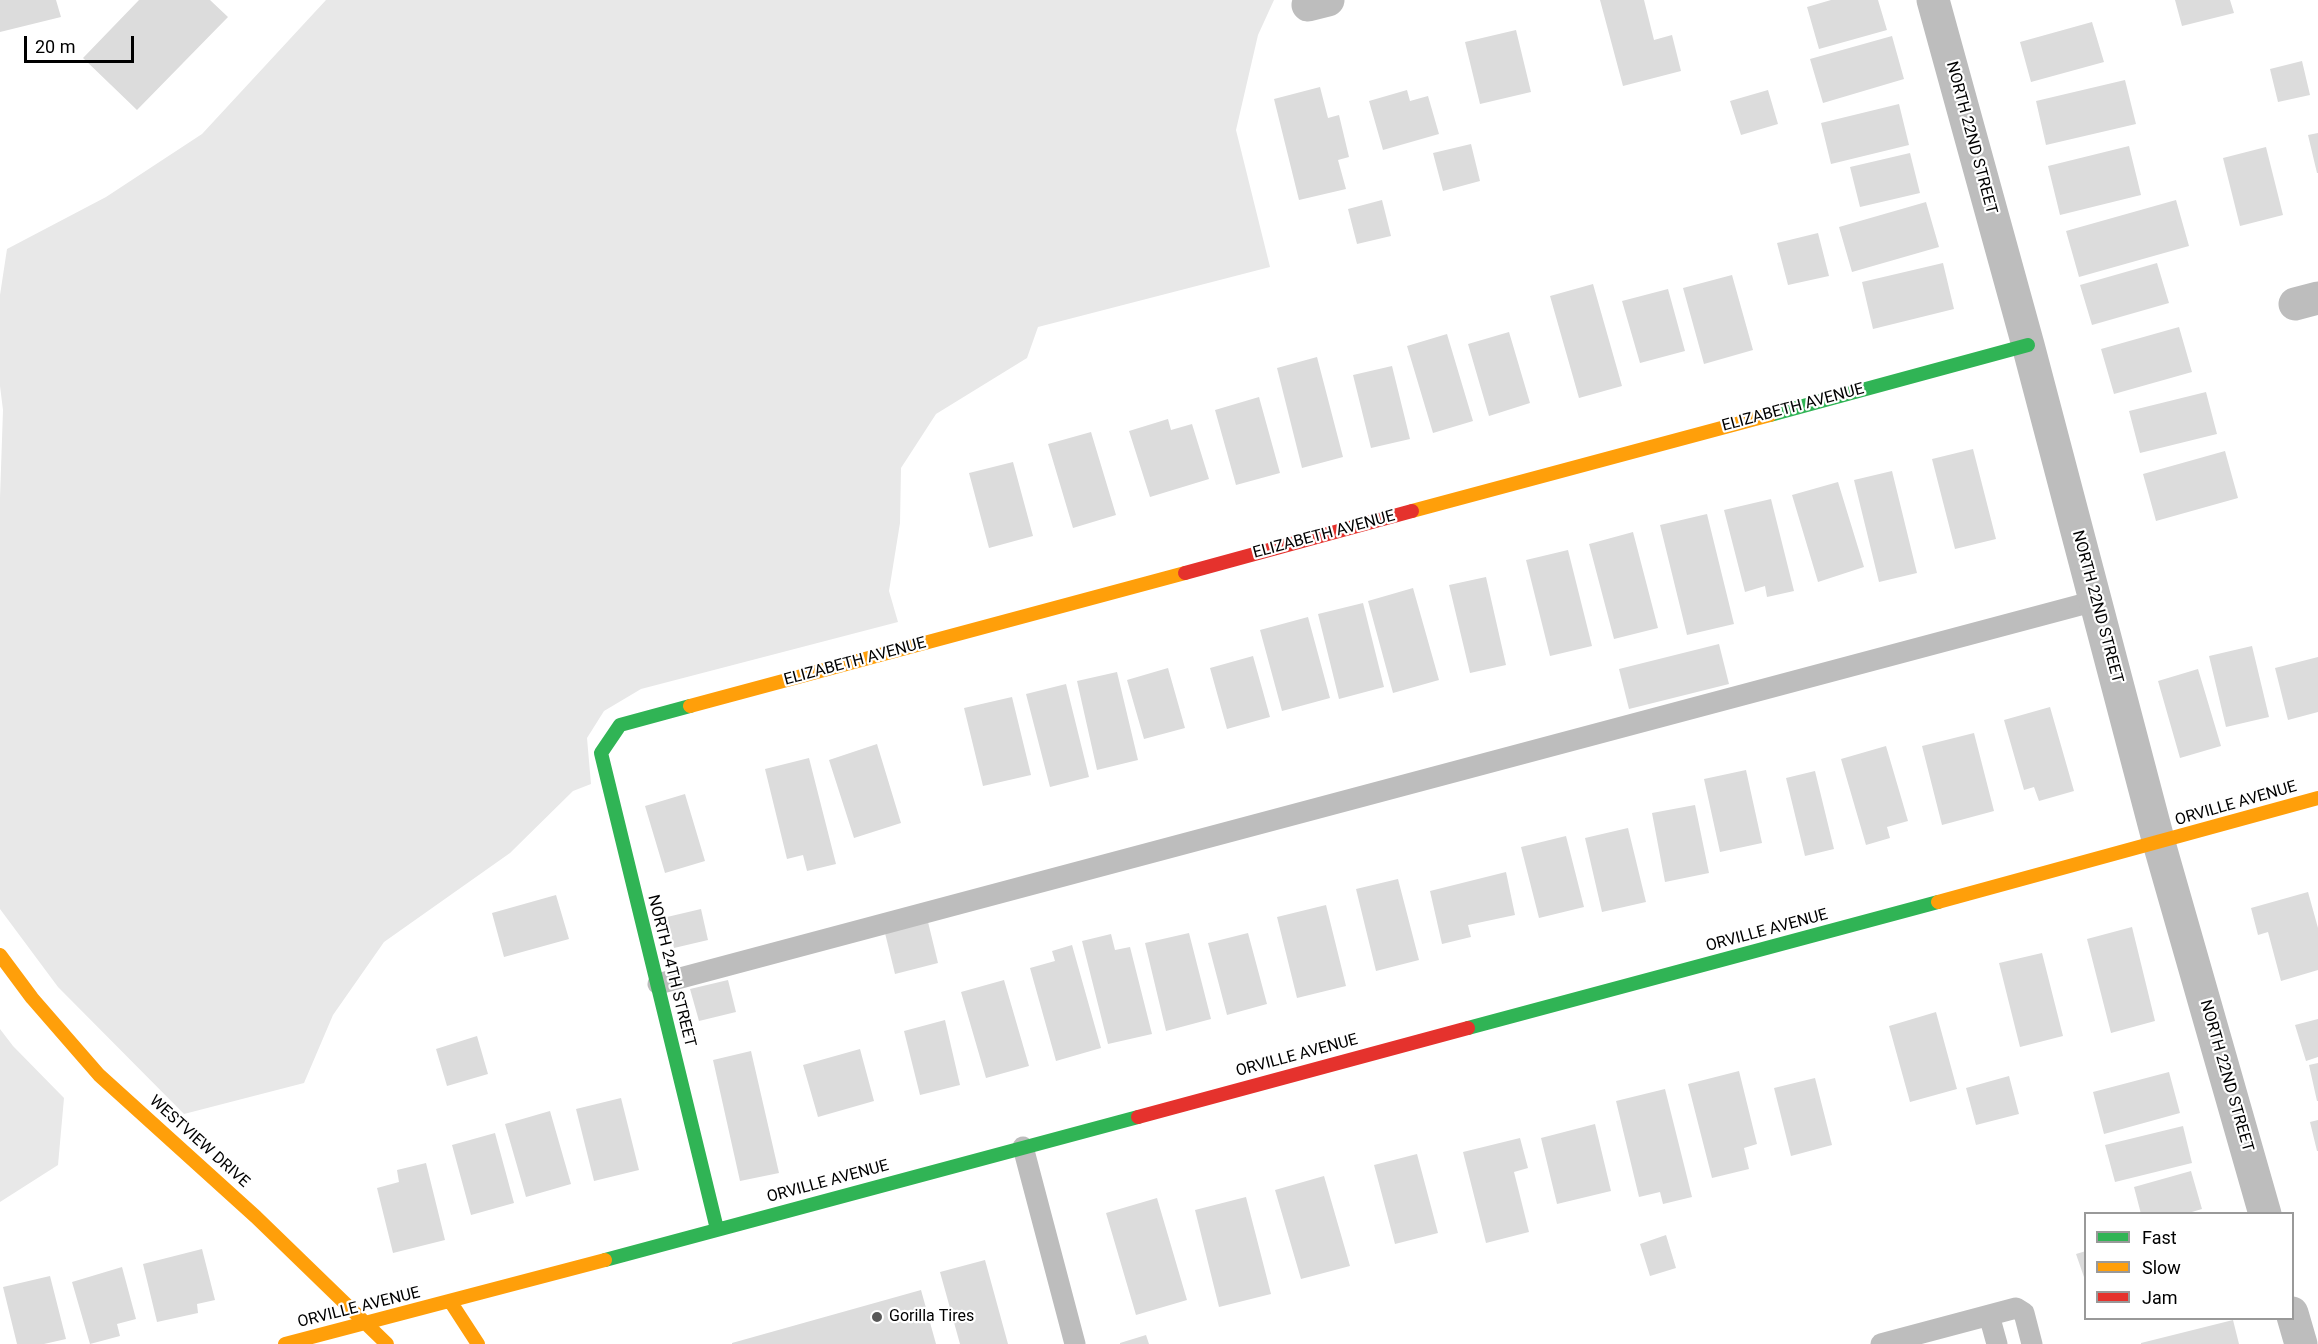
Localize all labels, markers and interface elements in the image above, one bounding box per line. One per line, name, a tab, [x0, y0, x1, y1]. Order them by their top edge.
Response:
scale bar	[27, 24, 136, 62]
text: 20 m	[35, 36, 75, 57]
street label: NORTH 22ND STREET	[1941, 60, 2001, 216]
street label: ELIZABETH AVENUE	[1720, 380, 1866, 436]
street label: ELIZABETH AVENUE	[1251, 507, 1397, 563]
street label: NORTH 22ND STREET	[2067, 529, 2127, 685]
street label: ELIZABETH AVENUE	[782, 634, 928, 690]
street label: ORVILLE AVENUE	[2173, 777, 2299, 831]
street label: NORTH 24TH STREET	[643, 893, 699, 1049]
street label: ORVILLE AVENUE	[1704, 905, 1830, 957]
street label: NORTH 22ND STREET	[2195, 998, 2257, 1154]
street label: ORVILLE AVENUE	[1234, 1030, 1360, 1082]
street label: WESTVIEW DRIVE	[145, 1092, 253, 1192]
street label: ORVILLE AVENUE	[765, 1156, 891, 1208]
legend	[2084, 1212, 2294, 1320]
text: Fast	[2142, 1227, 2177, 1248]
text: Slow	[2142, 1257, 2181, 1278]
street label: ORVILLE AVENUE	[296, 1284, 422, 1332]
text: Jam	[2142, 1287, 2178, 1308]
place label: Gorilla Tires	[889, 1307, 974, 1327]
marker: Gorilla Tires	[870, 1310, 884, 1324]

